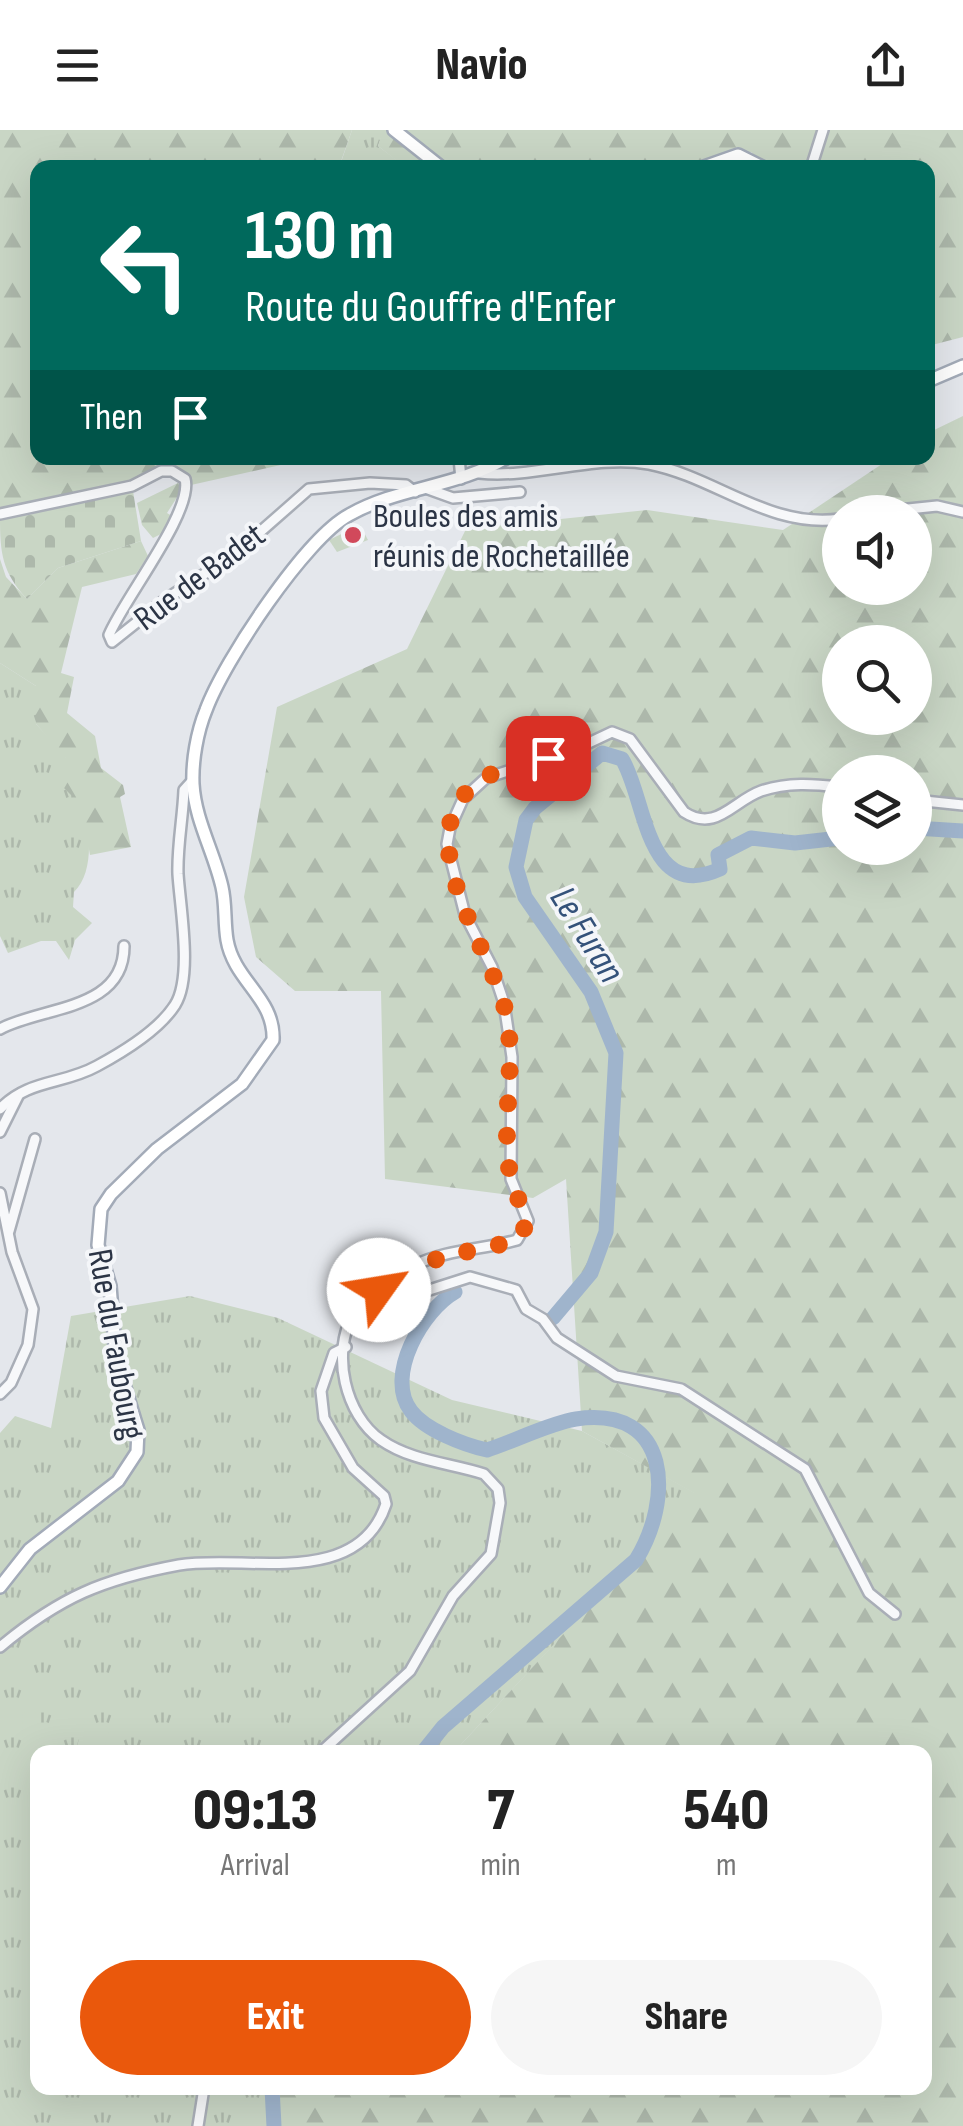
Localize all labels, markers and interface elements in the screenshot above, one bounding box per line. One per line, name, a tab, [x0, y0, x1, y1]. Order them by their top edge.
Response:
icon: menu	[50, 38, 105, 93]
text: Navio	[435, 38, 528, 93]
icon: share	[858, 38, 913, 93]
text: 130 m	[245, 195, 394, 279]
icon: left	[80, 200, 210, 330]
text: Route du Gouffre d'Enfer	[245, 280, 616, 335]
icon: arrive	[163, 390, 218, 445]
text: Then	[80, 395, 143, 440]
place label: Boules des amis réunis de Rochetaillée	[373, 495, 630, 578]
map controls	[822, 495, 932, 865]
button: sound	[822, 495, 932, 605]
street label: Rue de Badet	[126, 514, 274, 640]
marker: Boules des amis réunis de Rochetaillée	[342, 524, 364, 546]
button: search	[822, 625, 932, 735]
pin	[506, 716, 591, 801]
icon: arrive	[521, 731, 576, 786]
button: layers	[822, 755, 932, 865]
water label: Le Furan	[540, 878, 634, 991]
position arrow	[327, 1238, 431, 1342]
street label: Rue du Faubourg	[78, 1246, 153, 1443]
text: 09:13	[193, 1775, 318, 1847]
text: 7	[487, 1775, 514, 1847]
text: 540	[683, 1775, 769, 1847]
text: Arrival	[221, 1846, 290, 1885]
text: min	[481, 1846, 521, 1885]
text: m	[716, 1846, 737, 1885]
button: Exit	[80, 1960, 471, 2075]
button: Share	[491, 1960, 882, 2075]

